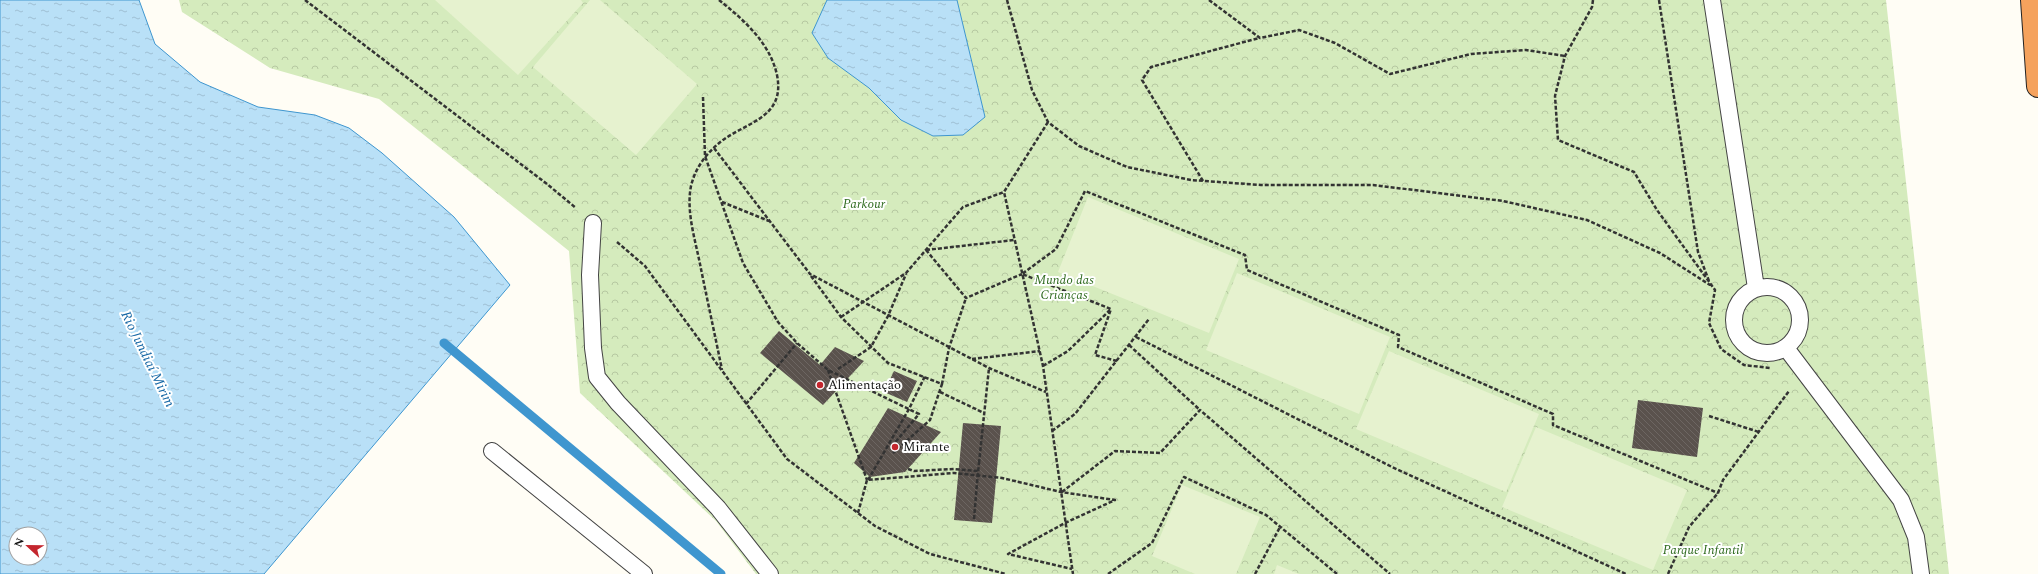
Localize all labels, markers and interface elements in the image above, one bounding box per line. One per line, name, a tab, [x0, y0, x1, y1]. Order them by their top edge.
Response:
park label: Parkour	[843, 194, 886, 214]
park label: Mundo das Crianças	[1034, 270, 1094, 305]
water label: Rio Jundiaí Mirim	[116, 307, 180, 411]
place label: Alimentação	[828, 375, 901, 395]
marker: Alimentação	[815, 380, 825, 390]
place label: Mirante	[903, 437, 950, 457]
marker: Mirante	[890, 442, 900, 452]
north arrow	[8, 526, 48, 566]
text: N	[10, 535, 29, 550]
park label: Parque Infantil	[1663, 540, 1744, 560]

